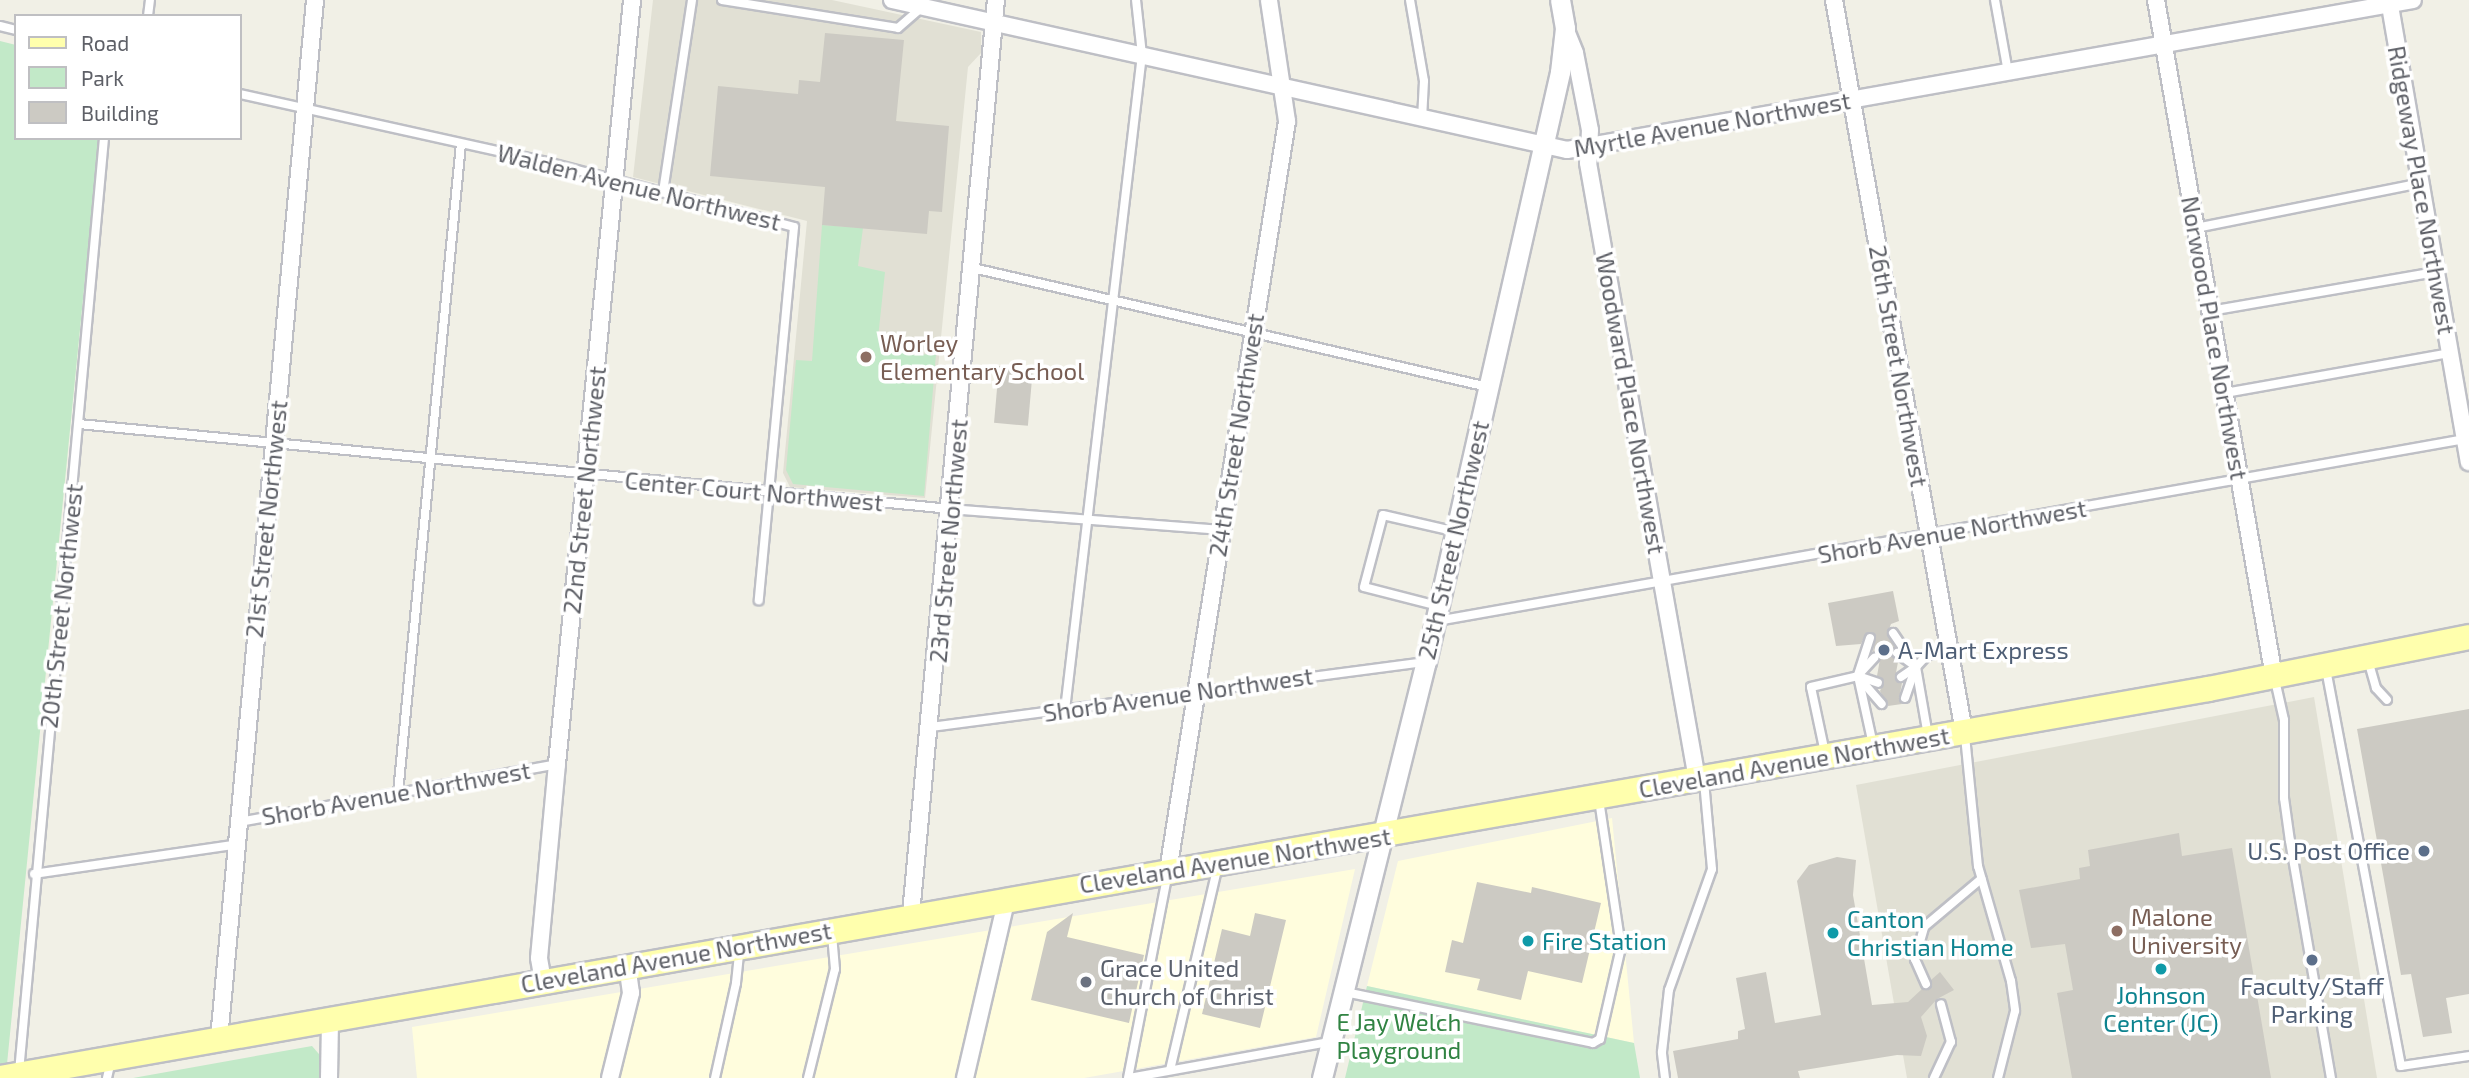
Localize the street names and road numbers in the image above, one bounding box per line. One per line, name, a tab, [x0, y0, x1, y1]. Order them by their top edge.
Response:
street label: Ridgeway Place Northwest	[2382, 43, 2462, 337]
street label: Myrtle Avenue Northwest	[1571, 85, 1853, 163]
street label: Walden Avenue Northwest	[494, 138, 784, 236]
street label: Norwood Place Northwest	[2176, 194, 2254, 482]
street label: 26th Street Northwest	[1864, 243, 1934, 489]
street label: Woodward Place Northwest	[1590, 250, 1672, 556]
street label: 24th Street Northwest	[1203, 311, 1269, 559]
street label: 22nd Street Northwest	[557, 365, 611, 615]
street label: 21st Street Northwest	[239, 399, 293, 639]
street label: 23rd Street Northwest	[923, 418, 973, 664]
street label: 25th Street Northwest	[1412, 418, 1494, 662]
street label: Center Court Northwest	[623, 465, 885, 517]
street label: 20th Street Northwest	[34, 482, 88, 730]
street label: Shorb Avenue Northwest	[1815, 493, 2089, 569]
street label: Shorb Avenue Northwest	[1041, 661, 1315, 727]
street label: Cleveland Avenue Northwest	[1636, 720, 1952, 804]
street label: Shorb Avenue Northwest	[259, 755, 533, 831]
street label: Cleveland Avenue Northwest	[1077, 821, 1393, 899]
street label: Cleveland Avenue Northwest	[518, 915, 834, 999]

